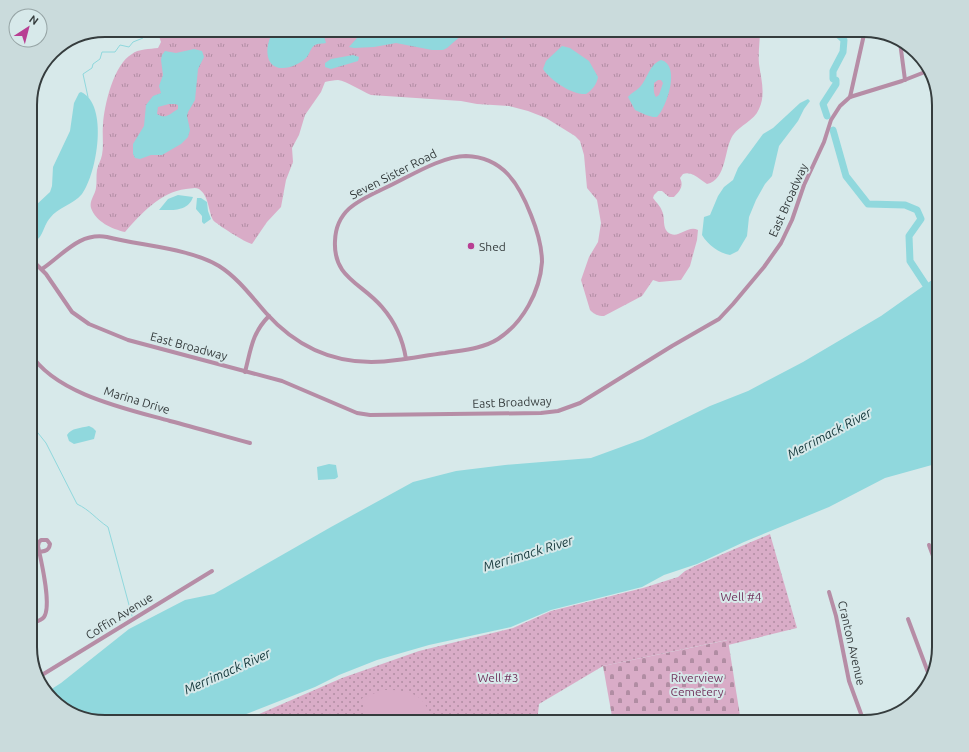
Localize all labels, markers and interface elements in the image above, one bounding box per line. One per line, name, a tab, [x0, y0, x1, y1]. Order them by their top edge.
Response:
north arrow	[8, 8, 48, 48]
text: N	[27, 13, 41, 27]
street label: Seven Sister Road	[347, 146, 439, 202]
street label: East Broadway	[766, 161, 810, 239]
place label: Shed	[479, 240, 506, 253]
marker: Shed	[466, 241, 476, 251]
street label: East Broadway	[149, 329, 229, 363]
street label: Marina Drive	[102, 384, 172, 416]
street label: East Broadway	[472, 394, 552, 410]
water label: Merrimack River	[785, 404, 874, 461]
water label: Merrimack River	[481, 532, 576, 573]
street label: Coffin Avenue	[83, 590, 155, 642]
park label: Well #4	[720, 590, 762, 603]
street label: Cranton Avenue	[836, 599, 868, 687]
water label: Merrimack River	[182, 645, 273, 696]
park label: Well #3	[477, 671, 519, 684]
park label: Riverview Cemetery	[671, 671, 724, 698]

